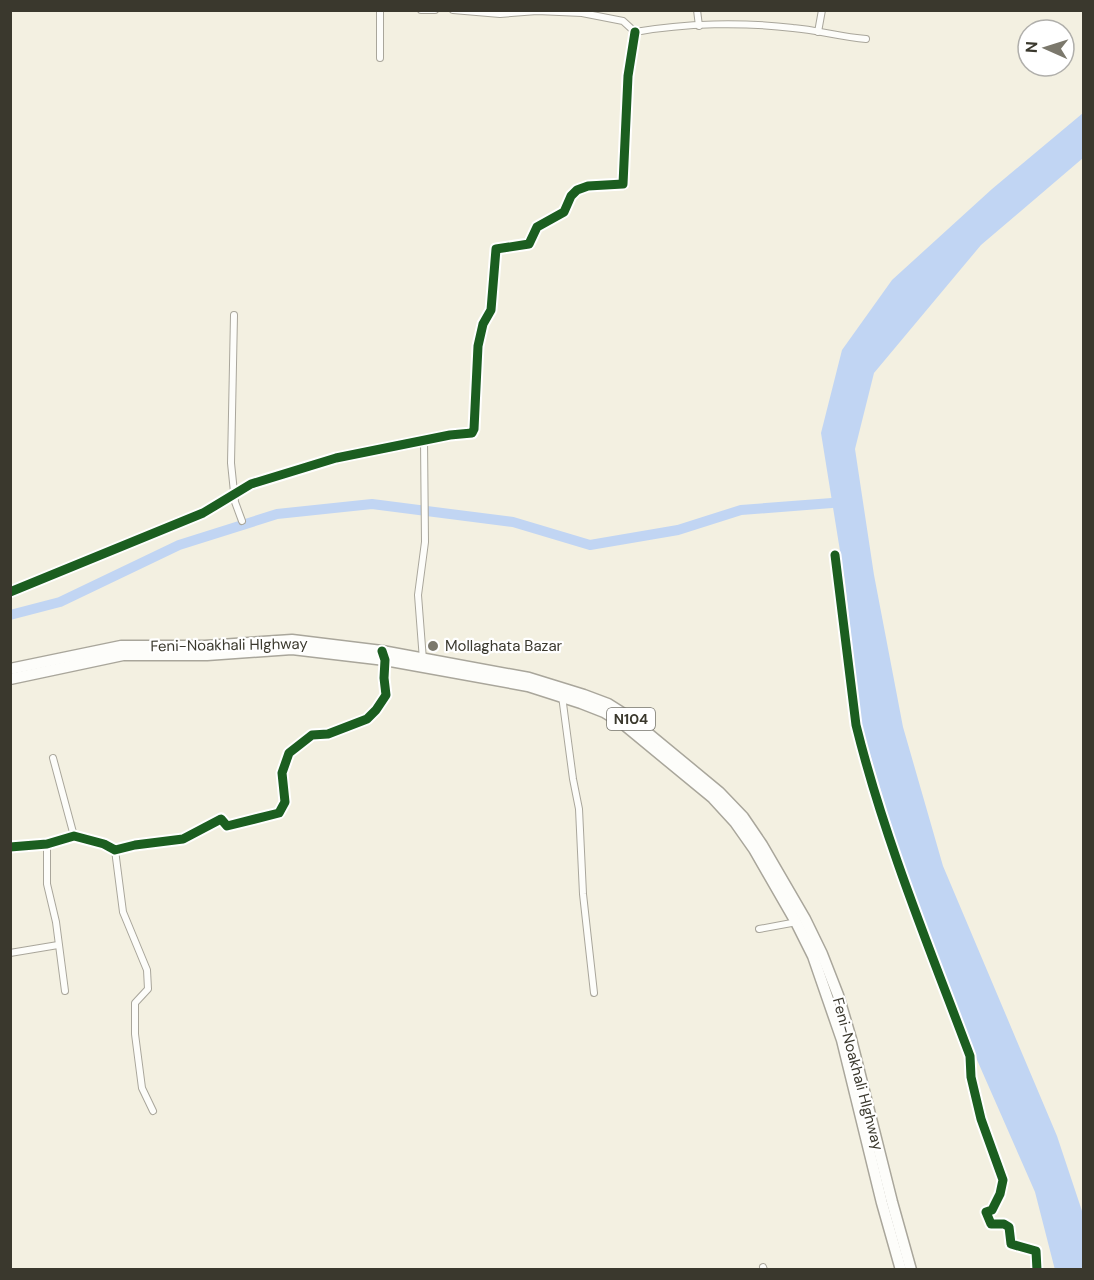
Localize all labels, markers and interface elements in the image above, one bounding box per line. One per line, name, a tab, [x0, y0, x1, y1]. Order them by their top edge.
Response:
north arrow	[1016, 18, 1076, 78]
text: N	[1021, 41, 1042, 54]
street label: Feni-Noakhali HIghway	[150, 634, 309, 656]
place label: Mollaghata Bazar	[445, 636, 563, 656]
marker: Mollaghata Bazar	[426, 639, 440, 653]
road number: N104	[607, 708, 655, 730]
street label: Feni-Noakhali HIghway	[828, 995, 888, 1153]

